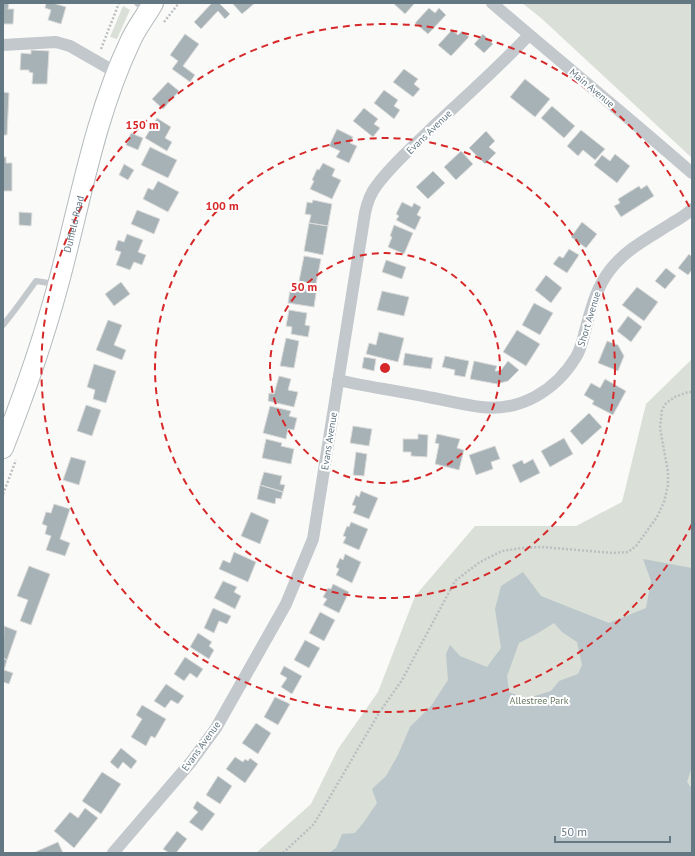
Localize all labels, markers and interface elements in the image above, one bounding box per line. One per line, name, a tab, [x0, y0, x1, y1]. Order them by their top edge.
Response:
street label: Main Avenue	[567, 65, 617, 111]
street label: Evans Avenue	[403, 107, 455, 157]
text: 150 m	[125, 117, 159, 132]
street label: Duffield Road	[60, 194, 86, 254]
text: 100 m	[205, 198, 239, 213]
text: 50 m	[291, 279, 317, 294]
street label: Short Avenue	[574, 290, 604, 348]
centre of rings	[378, 361, 392, 375]
street label: Evans Avenue	[318, 411, 340, 471]
park label: Allestree Park	[510, 694, 569, 707]
street label: Evans Avenue	[179, 719, 223, 773]
scale bar	[555, 818, 670, 844]
text: 50 m	[561, 824, 587, 839]

